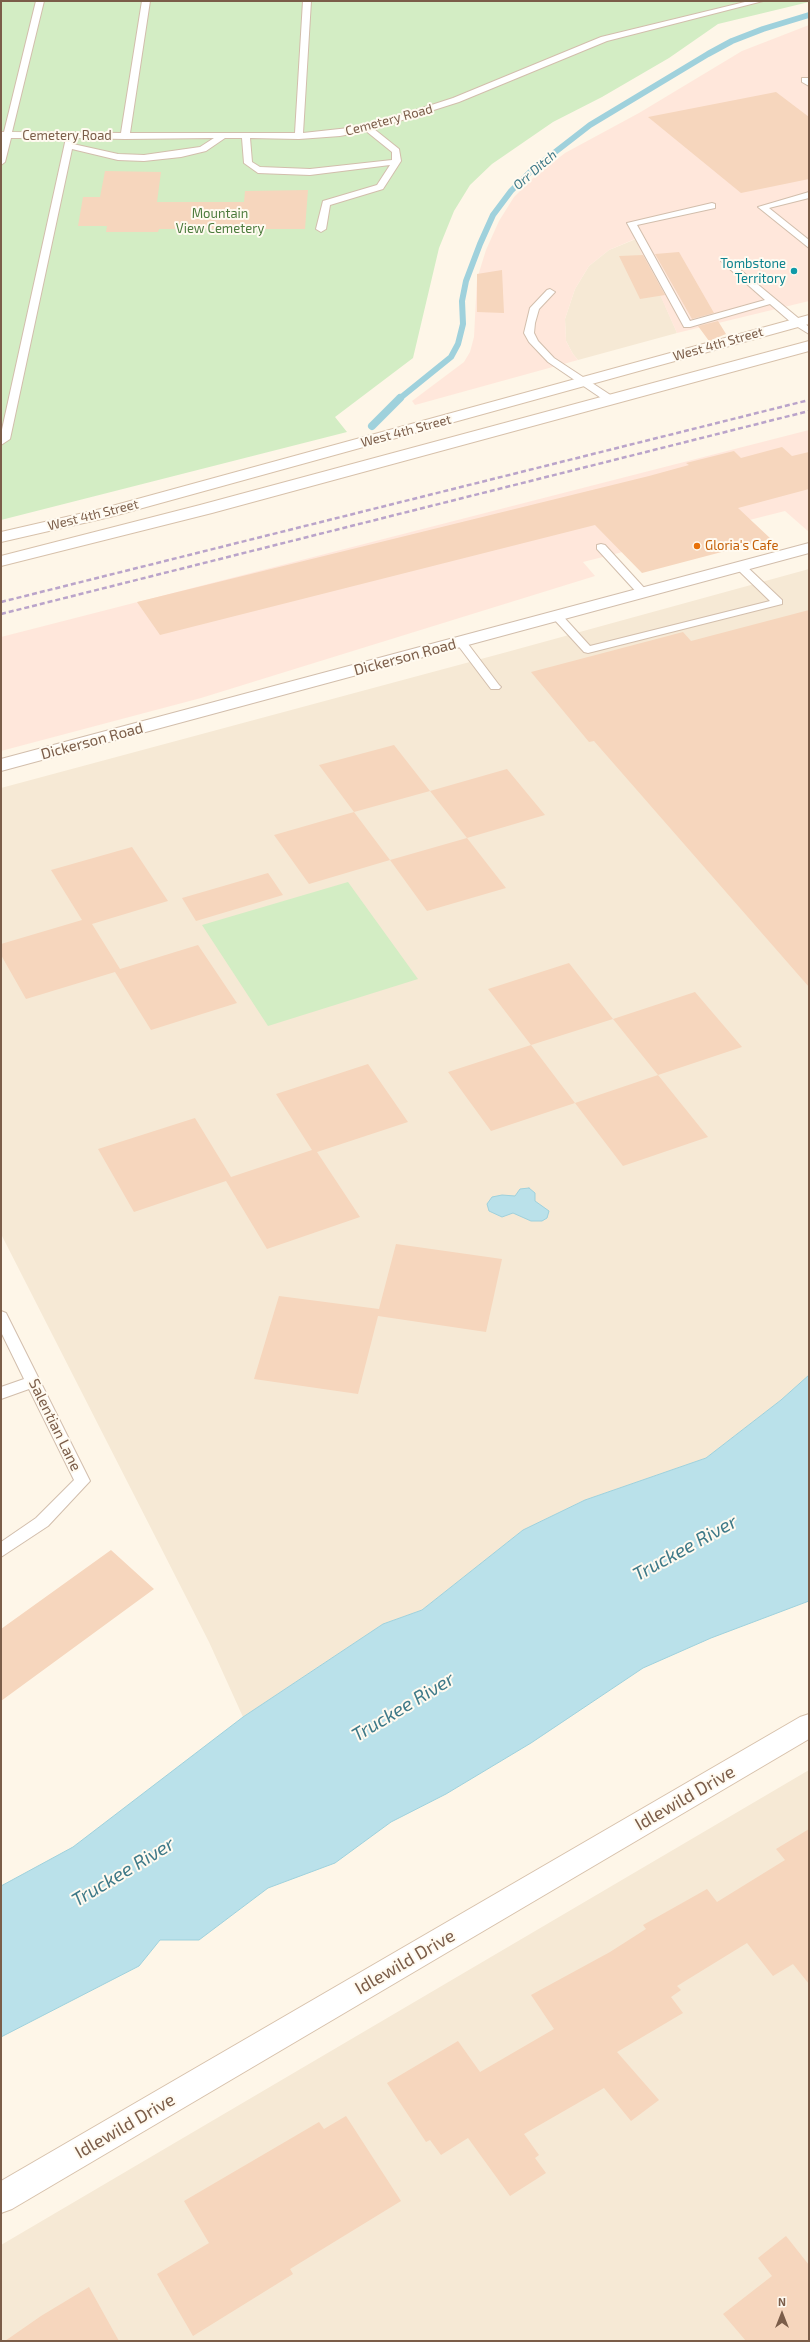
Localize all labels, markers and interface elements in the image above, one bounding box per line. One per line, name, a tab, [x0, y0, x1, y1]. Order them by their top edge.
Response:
street label: Cemetery Road	[344, 101, 434, 139]
street label: Cemetery Road	[22, 128, 112, 144]
water label: Orr Ditch	[510, 147, 560, 193]
park label: Mountain View Cemetery	[176, 206, 264, 237]
place label: Tombstone Territory	[720, 256, 786, 287]
marker: Tombstone Territory	[789, 266, 799, 276]
street label: West 4th Street	[671, 324, 765, 364]
street label: West 4th Street	[359, 411, 453, 451]
street label: West 4th Street	[46, 496, 140, 534]
place label: Gloria's Cafe	[705, 538, 778, 554]
marker: Gloria's Cafe	[692, 541, 702, 551]
street label: Dickerson Road	[352, 635, 458, 679]
street label: Dickerson Road	[39, 719, 145, 763]
street label: Salentian Lane	[25, 1376, 85, 1474]
water label: Truckee River	[629, 1510, 741, 1586]
water label: Truckee River	[348, 1667, 458, 1747]
street label: Idlewild Drive	[631, 1761, 739, 1835]
water label: Truckee River	[68, 1832, 178, 1912]
street label: Idlewild Drive	[351, 1925, 459, 1999]
street label: Idlewild Drive	[71, 2089, 179, 2163]
north arrow	[762, 2294, 802, 2334]
text: N	[778, 2295, 786, 2308]

